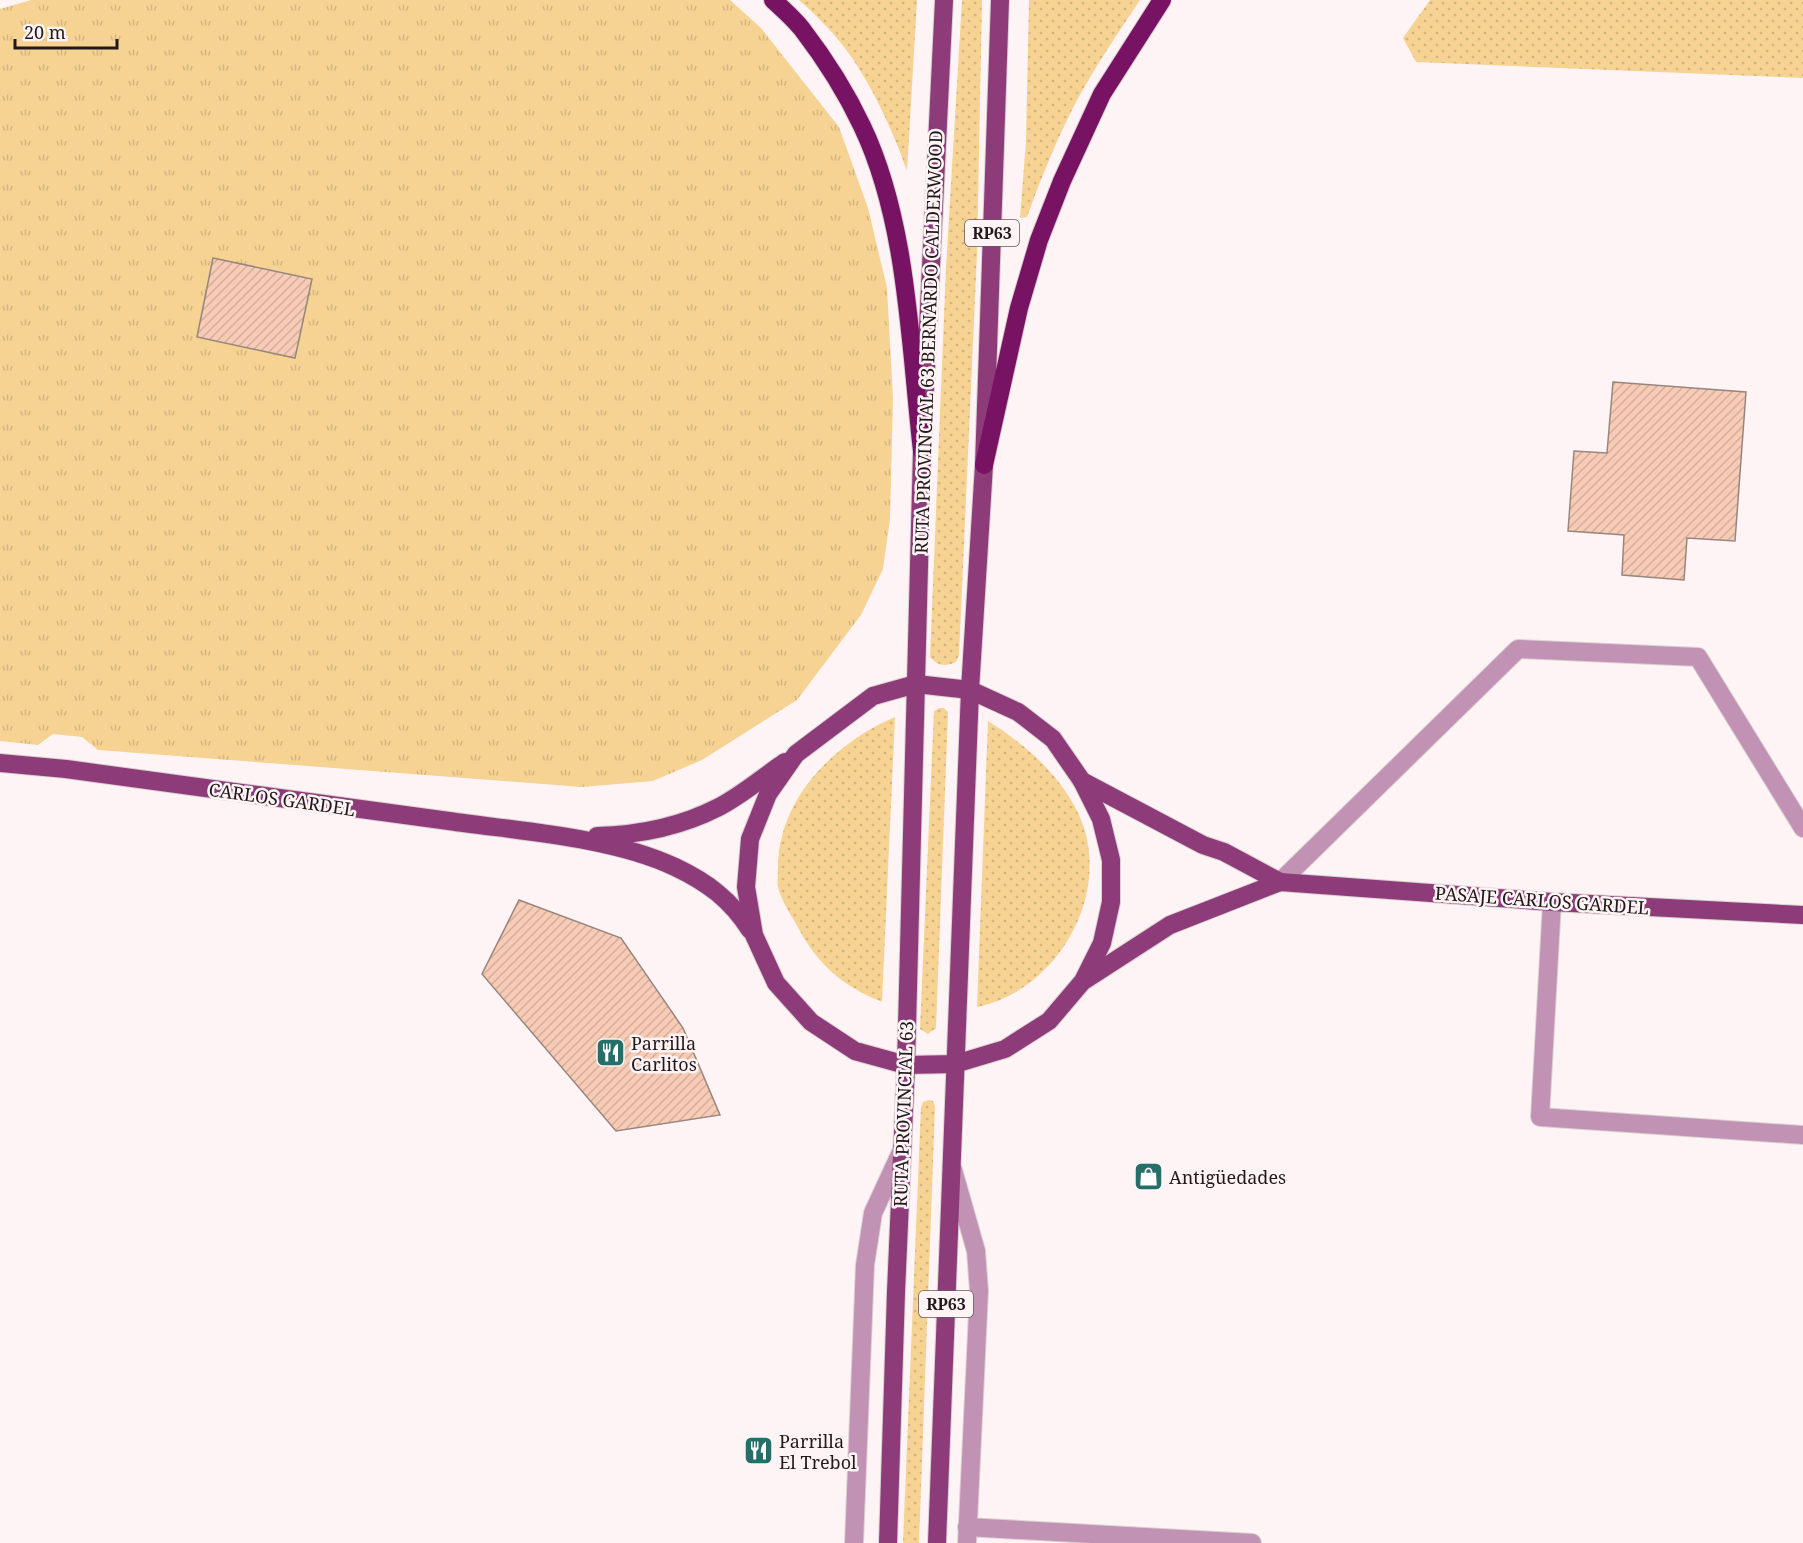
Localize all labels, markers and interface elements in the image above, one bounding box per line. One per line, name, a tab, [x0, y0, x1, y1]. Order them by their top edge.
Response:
scale bar	[15, 12, 117, 50]
text: 20 m	[24, 20, 66, 44]
street label: RUTA PROVINCIAL 63 BERNARDO CALDERWOOD	[909, 130, 947, 554]
road number: RP63	[965, 220, 1019, 246]
street label: CARLOS GARDEL	[207, 777, 357, 821]
street label: PASAJE CARLOS GARDEL	[1434, 881, 1650, 919]
street label: RUTA PROVINCIAL 63	[888, 1021, 918, 1207]
place label: Parrilla Carlitos	[631, 1031, 697, 1076]
restaurant icon: Parrilla Carlitos	[594, 1037, 626, 1069]
shop icon: Antigüedades	[1132, 1161, 1164, 1193]
place label: Antigüedades	[1169, 1165, 1286, 1189]
road number: RP63	[919, 1291, 973, 1317]
place label: Parrilla El Trebol	[779, 1429, 857, 1474]
restaurant icon: Parrilla El Trebol	[742, 1435, 774, 1467]

